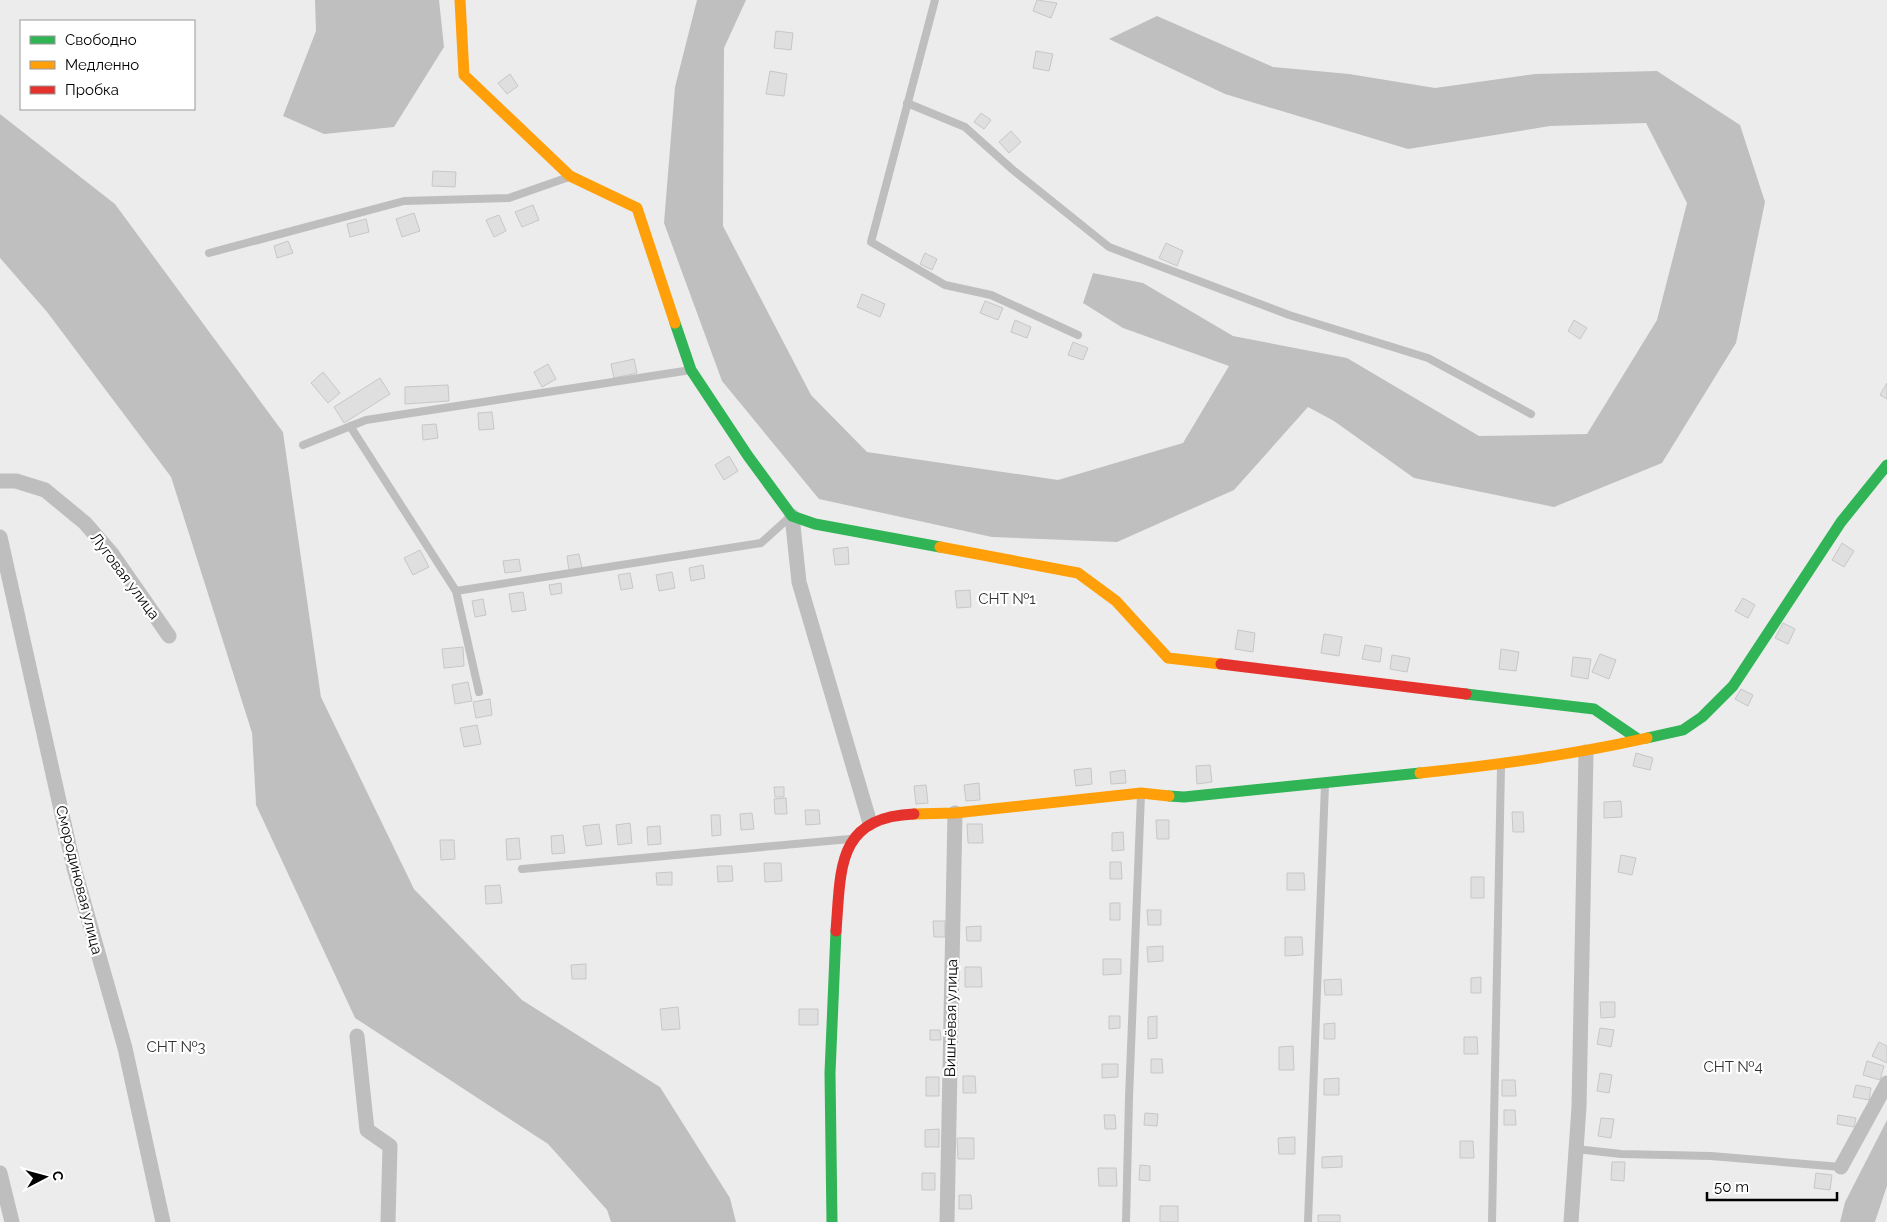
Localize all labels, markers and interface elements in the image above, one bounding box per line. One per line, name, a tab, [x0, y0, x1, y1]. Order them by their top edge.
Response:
legend	[20, 20, 195, 110]
text: Свободно	[65, 31, 137, 49]
text: Медленно	[65, 56, 139, 74]
text: Пробка	[65, 81, 119, 99]
street label: Луговая улица	[87, 529, 163, 623]
park label: СНТ №1	[978, 590, 1036, 608]
street label: Смородиновая улица	[52, 804, 106, 956]
street label: Вишнёвая улица	[941, 959, 961, 1077]
park label: СНТ №3	[146, 1038, 206, 1056]
park label: СНТ №4	[1703, 1058, 1763, 1076]
north arrow	[20, 1152, 70, 1202]
text: С	[49, 1170, 66, 1182]
scale bar	[1707, 1170, 1837, 1202]
text: 50 m	[1714, 1178, 1749, 1196]

